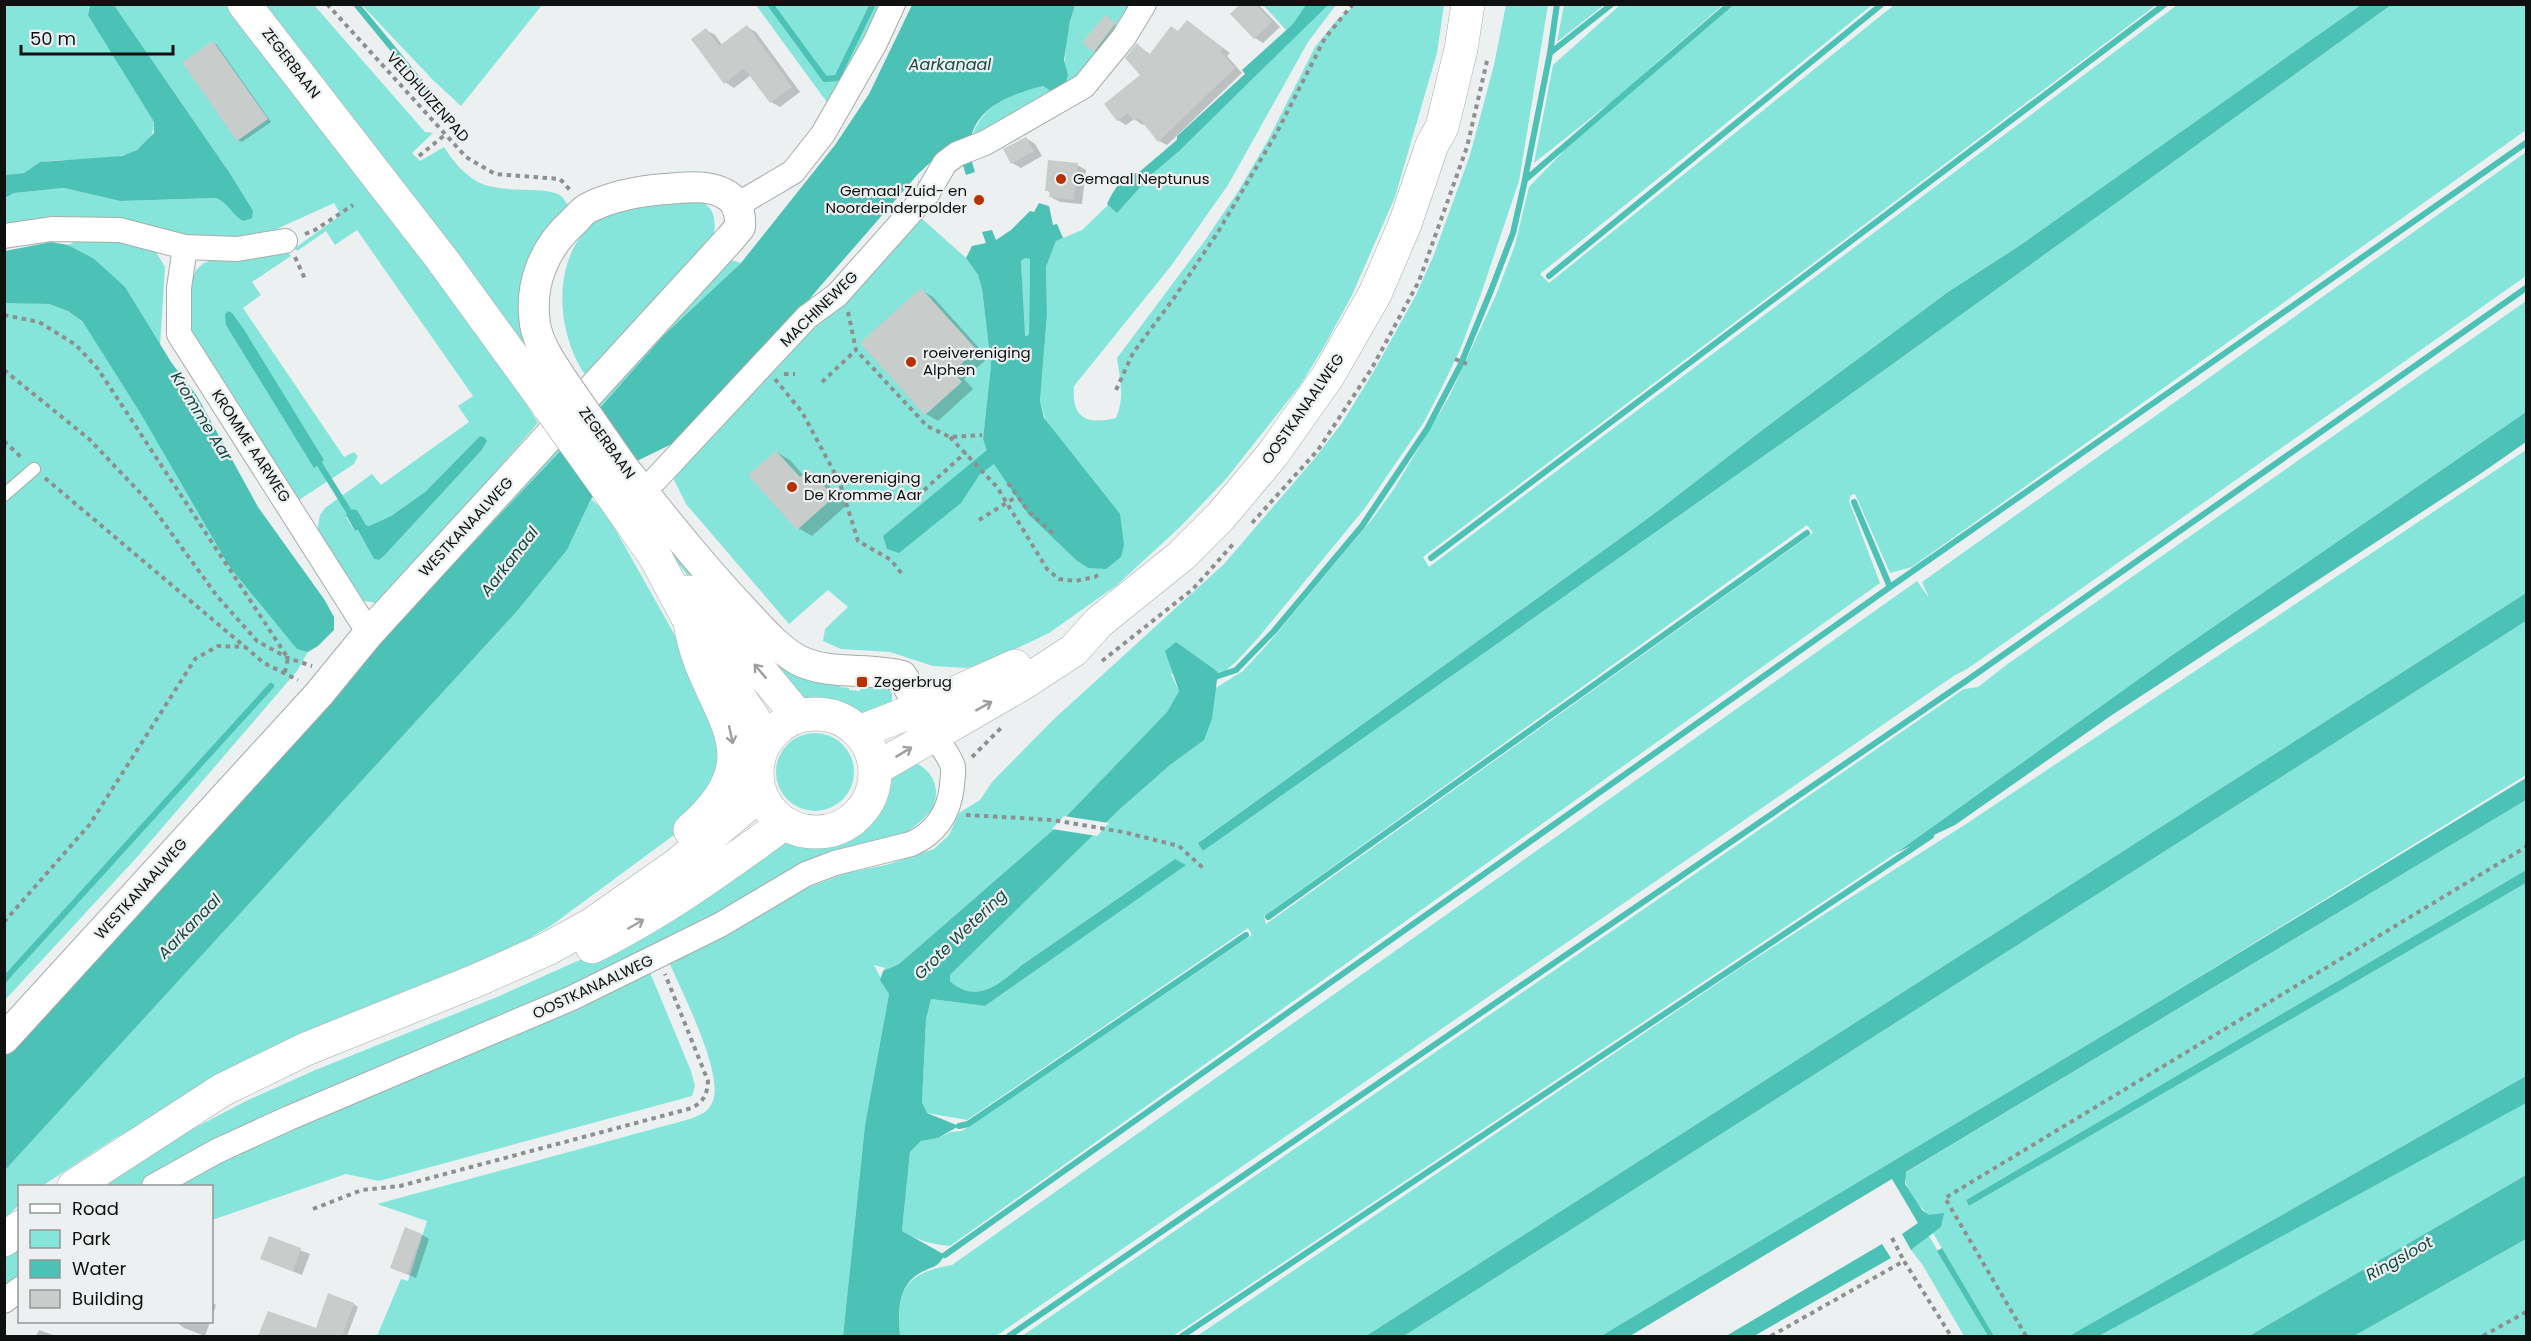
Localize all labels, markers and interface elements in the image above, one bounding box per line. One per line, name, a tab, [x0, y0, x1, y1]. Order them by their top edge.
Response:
scale bar	[21, 18, 172, 56]
street label: ZEGERBAAN	[257, 23, 326, 102]
text: 50 m	[30, 26, 76, 51]
street label: VELDHUIZENPAD	[382, 47, 475, 146]
water label: Aarkanaal	[908, 53, 991, 76]
place label: Gemaal Neptunus	[1073, 168, 1210, 189]
marker: Gemaal Neptunus	[1054, 172, 1068, 186]
place label: Gemaal Zuid- en Noordeinderpolder	[825, 180, 967, 218]
marker: Gemaal Zuid- en Noordeinderpolder	[972, 193, 986, 207]
street label: MACHINEWEG	[775, 266, 862, 351]
place label: roeivereniging Alphen	[923, 342, 1031, 380]
street label: OOSTKANAALWEG	[1256, 349, 1349, 468]
marker: roeivereniging Alphen	[904, 355, 918, 369]
water label: Kromme Aar	[165, 367, 239, 466]
street label: KROMME AARWEG	[207, 385, 296, 507]
street label: ZEGERBAAN	[574, 402, 641, 483]
place label: kanovereniging De Kromme Aar	[804, 467, 923, 505]
street label: WESTKANAALWEG	[414, 472, 518, 581]
marker: kanovereniging De Kromme Aar	[785, 480, 799, 494]
water label: Aarkanaal	[474, 522, 544, 602]
one-way arrow	[754, 663, 767, 679]
place label: Zegerbrug	[874, 671, 952, 692]
marker: Zegerbrug	[855, 675, 869, 689]
one-way arrow	[976, 699, 993, 711]
one-way arrow	[726, 725, 737, 744]
one-way arrow	[895, 745, 912, 757]
street label: WESTKANAALWEG	[89, 833, 192, 944]
water label: Grote Wetering	[909, 884, 1012, 985]
water label: Aarkanaal	[152, 889, 226, 965]
one-way arrow	[627, 918, 644, 930]
street label: OOSTKANAALWEG	[529, 949, 657, 1024]
legend	[18, 1185, 213, 1323]
text: Road	[72, 1196, 119, 1221]
text: Park	[72, 1226, 111, 1251]
water label: Ringsloot	[2362, 1230, 2438, 1286]
text: Water	[72, 1256, 126, 1281]
text: Building	[72, 1286, 144, 1311]

